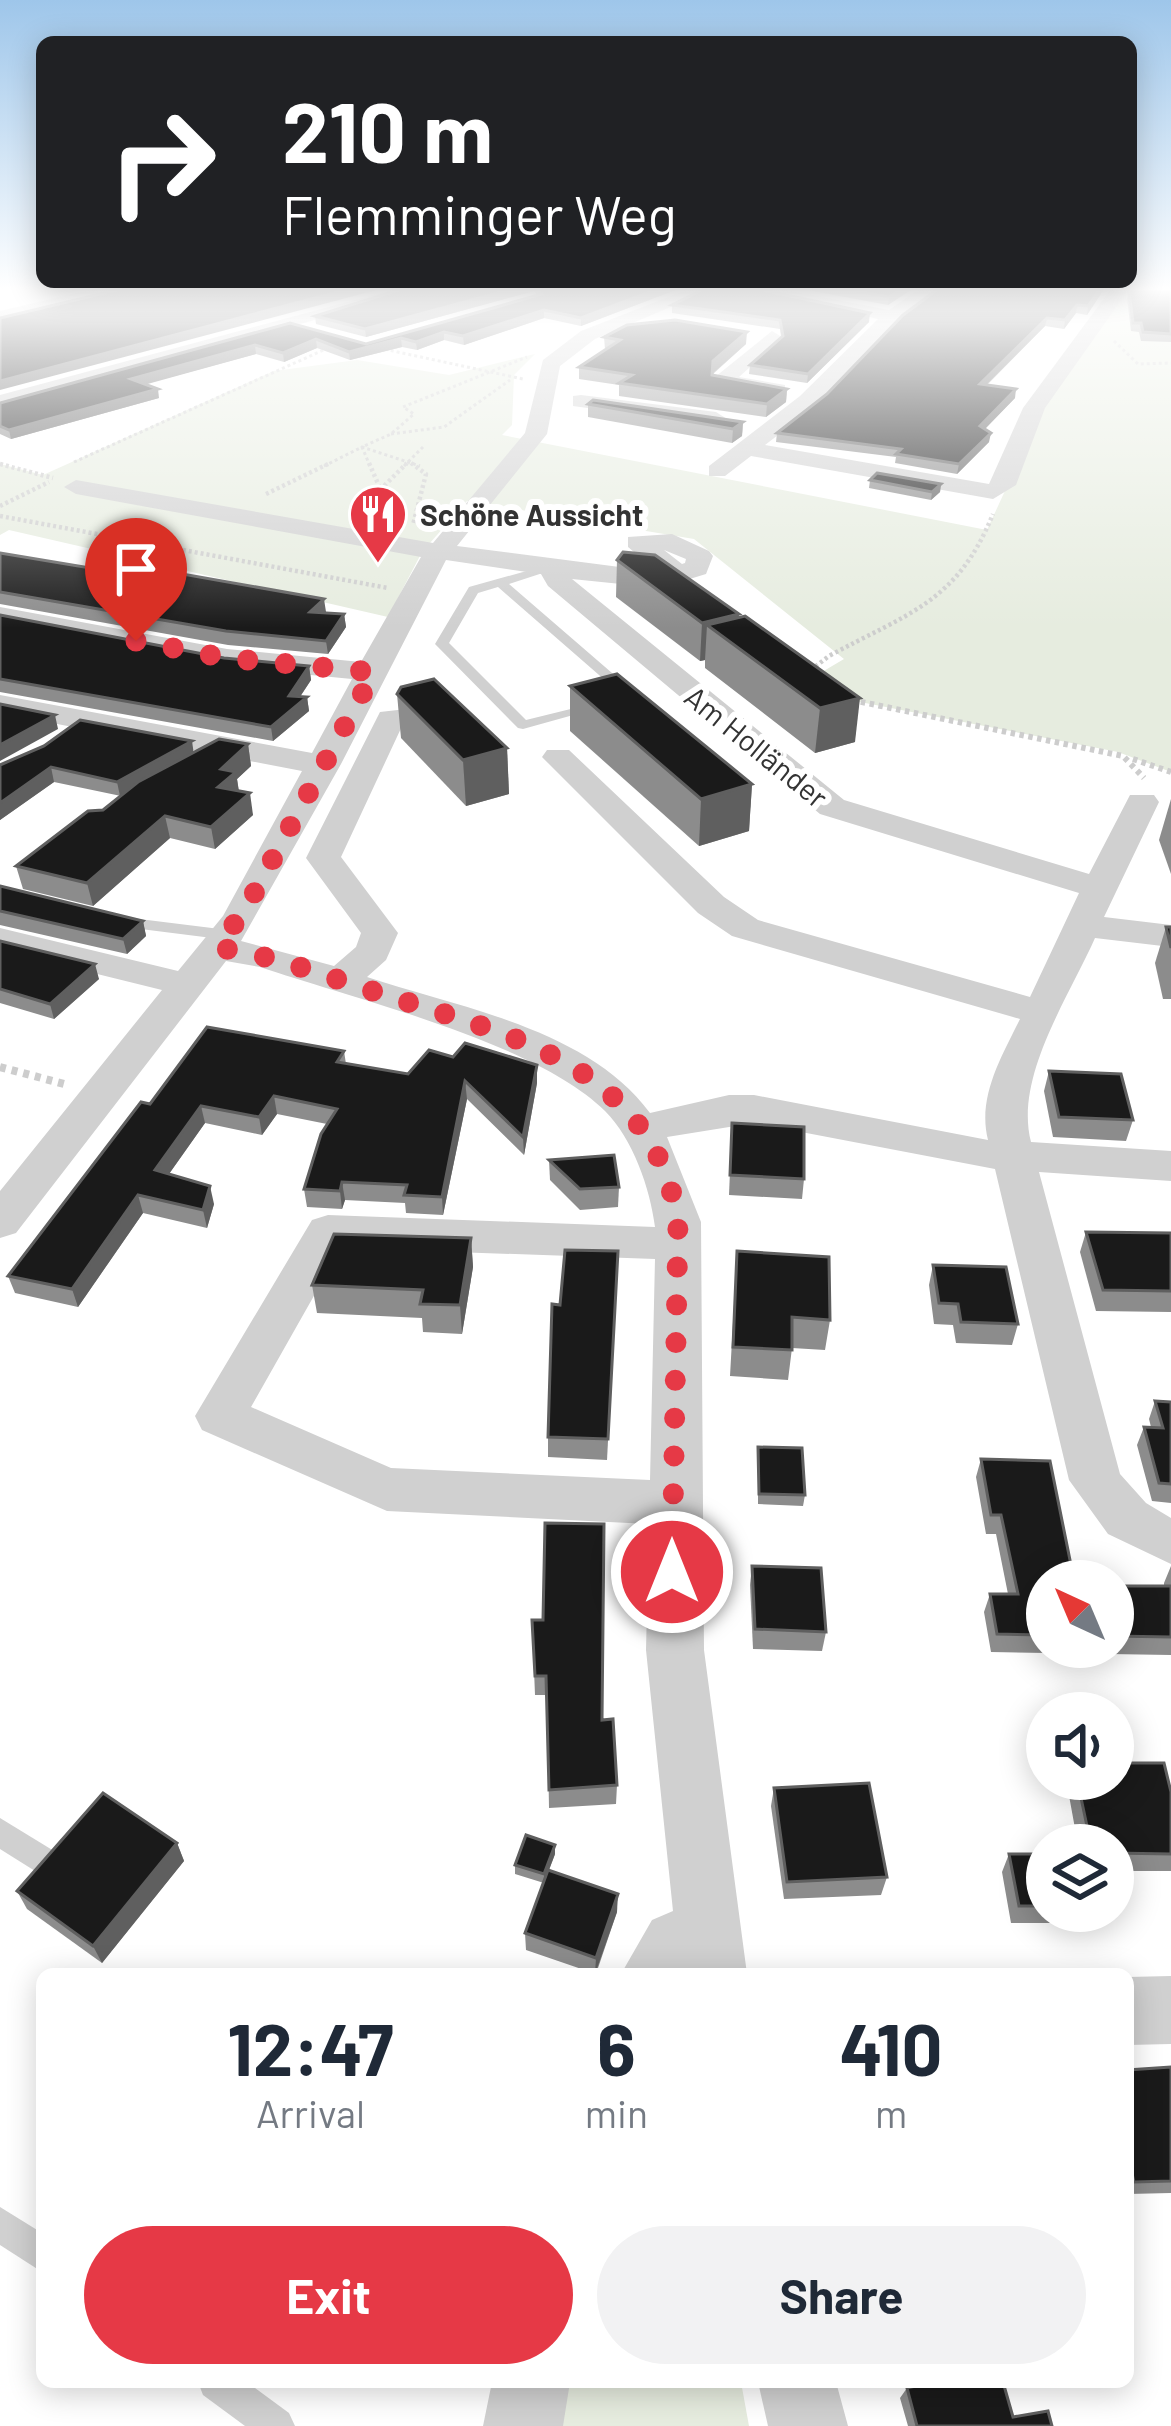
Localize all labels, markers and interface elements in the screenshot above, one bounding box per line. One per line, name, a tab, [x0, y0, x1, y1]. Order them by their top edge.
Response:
text: 210 m	[282, 79, 493, 180]
icon: right	[84, 84, 240, 240]
text: Flemminger Weg	[282, 181, 677, 246]
restaurant icon: Schöne Aussicht	[347, 483, 409, 565]
place label: Schöne Aussicht	[420, 496, 643, 532]
pin	[85, 518, 187, 641]
icon: arrive	[103, 536, 169, 602]
street label: Am Holländer	[678, 677, 836, 815]
position arrow	[609, 1509, 735, 1635]
north arrow	[1026, 1560, 1134, 1668]
map controls	[1026, 1560, 1134, 1932]
button: sound	[1026, 1692, 1134, 1800]
button: layers	[1026, 1824, 1134, 1932]
text: 12:47	[227, 2004, 393, 2090]
text: 6	[597, 2004, 636, 2090]
text: 410	[839, 2004, 943, 2090]
text: Arrival	[256, 2089, 365, 2136]
text: min	[585, 2089, 648, 2136]
text: m	[875, 2089, 907, 2136]
button: Exit	[84, 2226, 573, 2364]
button: Share	[597, 2226, 1086, 2364]

